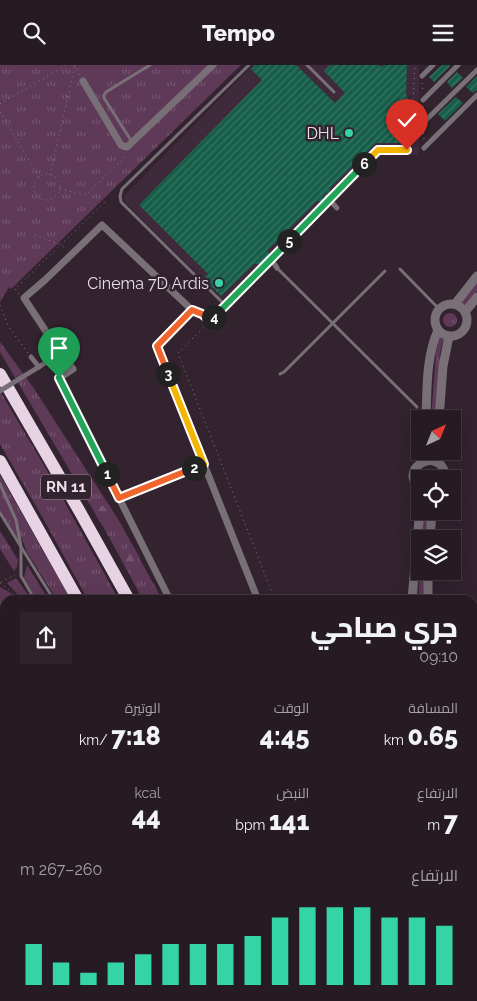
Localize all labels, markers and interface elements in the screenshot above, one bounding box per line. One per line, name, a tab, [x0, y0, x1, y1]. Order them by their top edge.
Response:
icon: search	[20, 19, 48, 47]
icon: menu	[429, 19, 457, 47]
text: Tempo	[202, 20, 275, 46]
pin	[386, 99, 428, 150]
icon: check	[393, 106, 421, 134]
place label: DHL	[306, 124, 340, 143]
marker: DHL	[343, 127, 355, 139]
pin: 6	[352, 151, 376, 177]
text: 6	[360, 156, 369, 172]
pin: 5	[276, 229, 302, 253]
text: 5	[286, 233, 293, 249]
place label: Cinema 7D Ardis	[87, 274, 209, 293]
marker: Cinema 7D Ardis	[213, 277, 225, 289]
pin: 4	[202, 305, 226, 329]
text: 4	[211, 309, 219, 325]
pin	[38, 327, 80, 378]
icon: arrive	[45, 334, 73, 362]
pin: 3	[156, 361, 180, 387]
text: 3	[165, 366, 172, 382]
north arrow	[411, 410, 461, 460]
map controls	[411, 410, 461, 580]
pin: 2	[182, 455, 206, 481]
text: 2	[191, 460, 198, 476]
pin: 1	[94, 461, 120, 487]
text: 1	[104, 466, 111, 482]
button: locate	[411, 470, 461, 520]
road number: RN 11	[41, 475, 91, 499]
button: layers	[411, 530, 461, 580]
text: جري صباحي	[310, 611, 458, 644]
button: share	[20, 612, 72, 664]
text: 09:10	[419, 647, 458, 666]
text: الوتيرة	[125, 700, 161, 716]
text: الوقت	[274, 700, 309, 716]
text: المسافة	[408, 700, 458, 716]
text: 7:18	[111, 721, 161, 751]
text: 4:45	[260, 721, 309, 751]
text: 0.65	[408, 721, 458, 751]
text: /km	[79, 732, 111, 748]
text: km	[384, 732, 408, 748]
text: kcal	[135, 785, 161, 801]
text: النبض	[276, 785, 309, 801]
text: الارتفاع	[417, 785, 458, 801]
text: 44	[132, 801, 161, 831]
text: 141	[269, 806, 309, 836]
text: 7	[444, 806, 458, 836]
text: bpm	[235, 817, 269, 833]
text: m	[427, 817, 444, 833]
text: 260–267 m	[20, 860, 102, 879]
text: الارتفاع	[411, 866, 458, 885]

